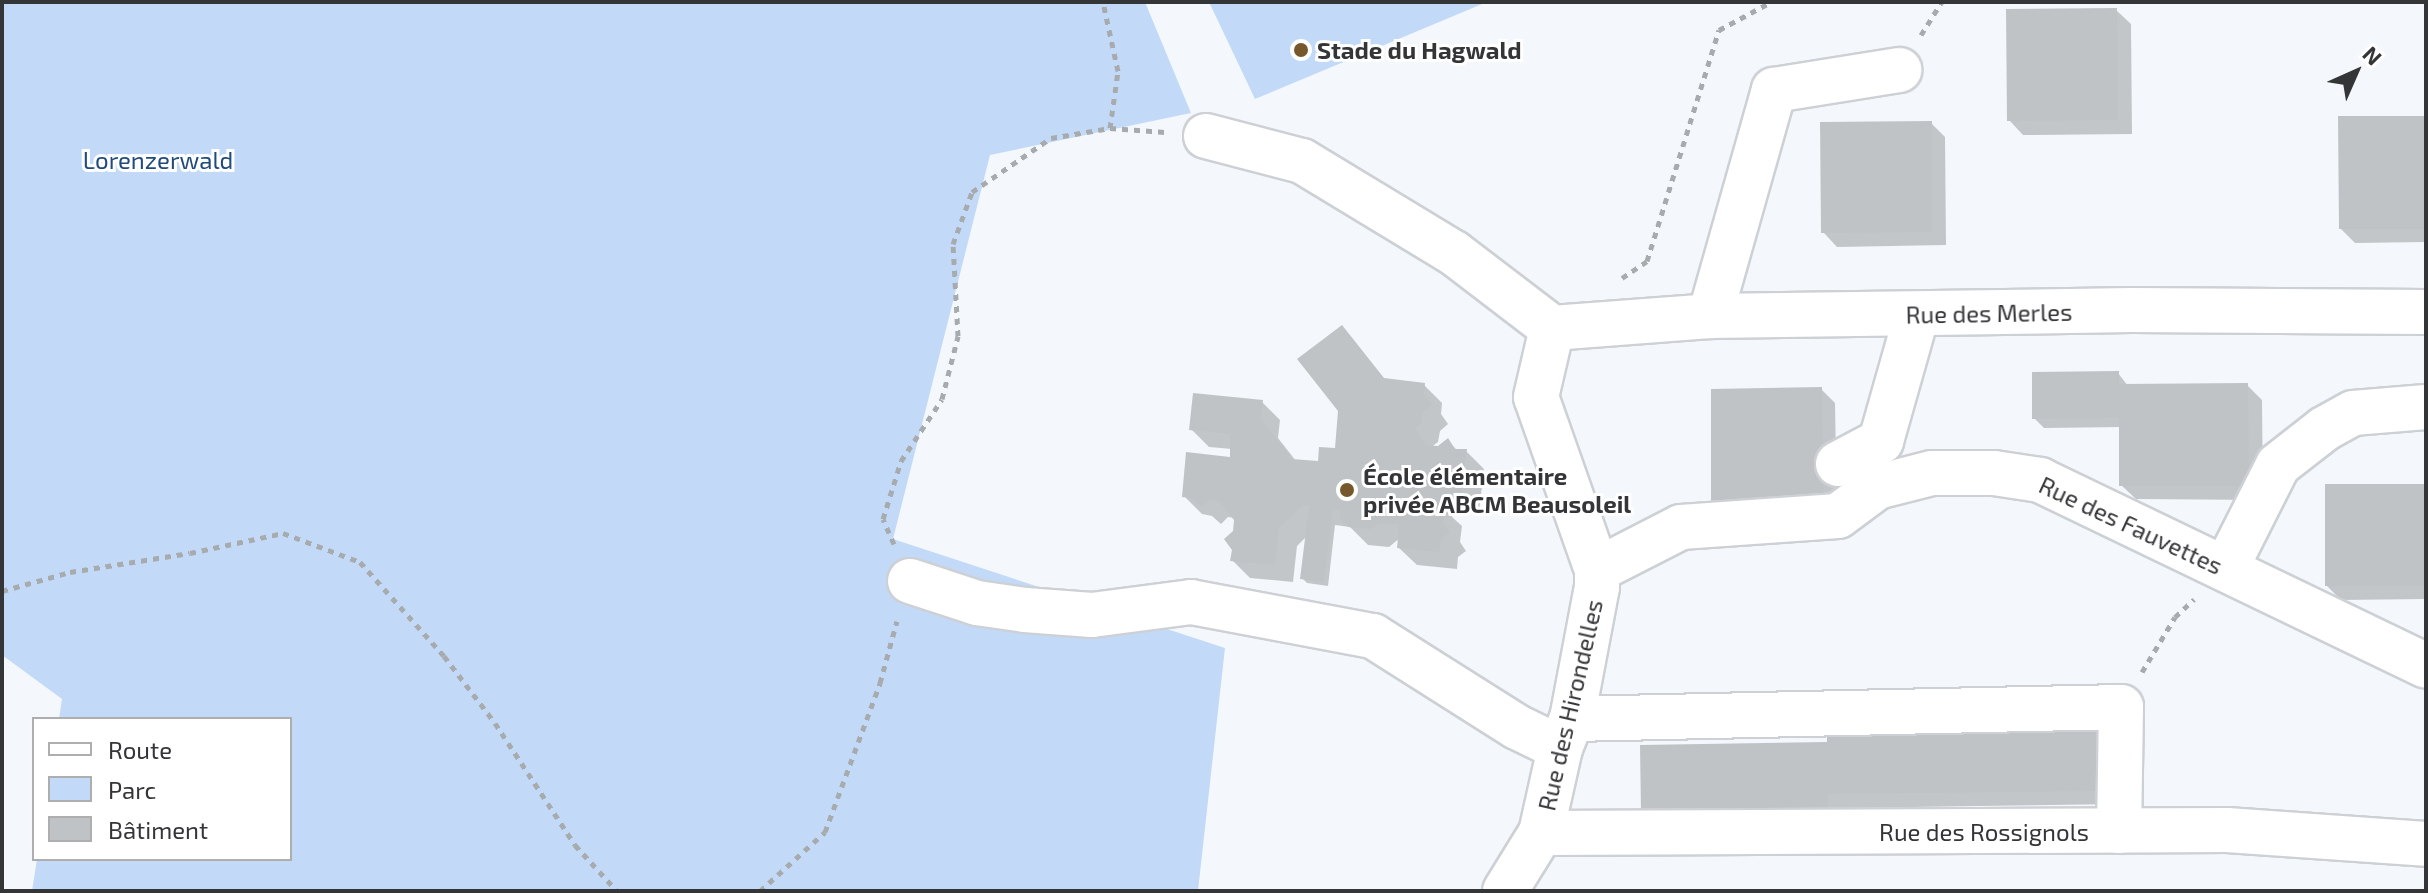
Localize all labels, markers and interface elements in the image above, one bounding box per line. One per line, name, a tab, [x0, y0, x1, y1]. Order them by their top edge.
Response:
north arrow	[2316, 32, 2396, 112]
place label: Stade du Hagwald	[1317, 36, 1522, 64]
text: N	[2358, 40, 2388, 70]
marker: Stade du Hagwald	[1292, 41, 1310, 59]
park label: Lorenzerwald	[83, 146, 233, 174]
street label: Rue des Merles	[1905, 297, 2073, 329]
place label: École élémentaire privée ABCM Beausoleil	[1363, 462, 1632, 518]
street label: Rue des Fauvettes	[2035, 470, 2227, 580]
marker: École élémentaire privée ABCM Beausoleil	[1338, 481, 1356, 499]
street label: Rue des Hirondelles	[1532, 597, 1608, 813]
legend	[32, 717, 292, 861]
text: Route	[108, 735, 172, 764]
text: Parc	[108, 775, 156, 804]
text: Bâtiment	[108, 815, 208, 844]
street label: Rue des Rossignols	[1879, 818, 2089, 846]

